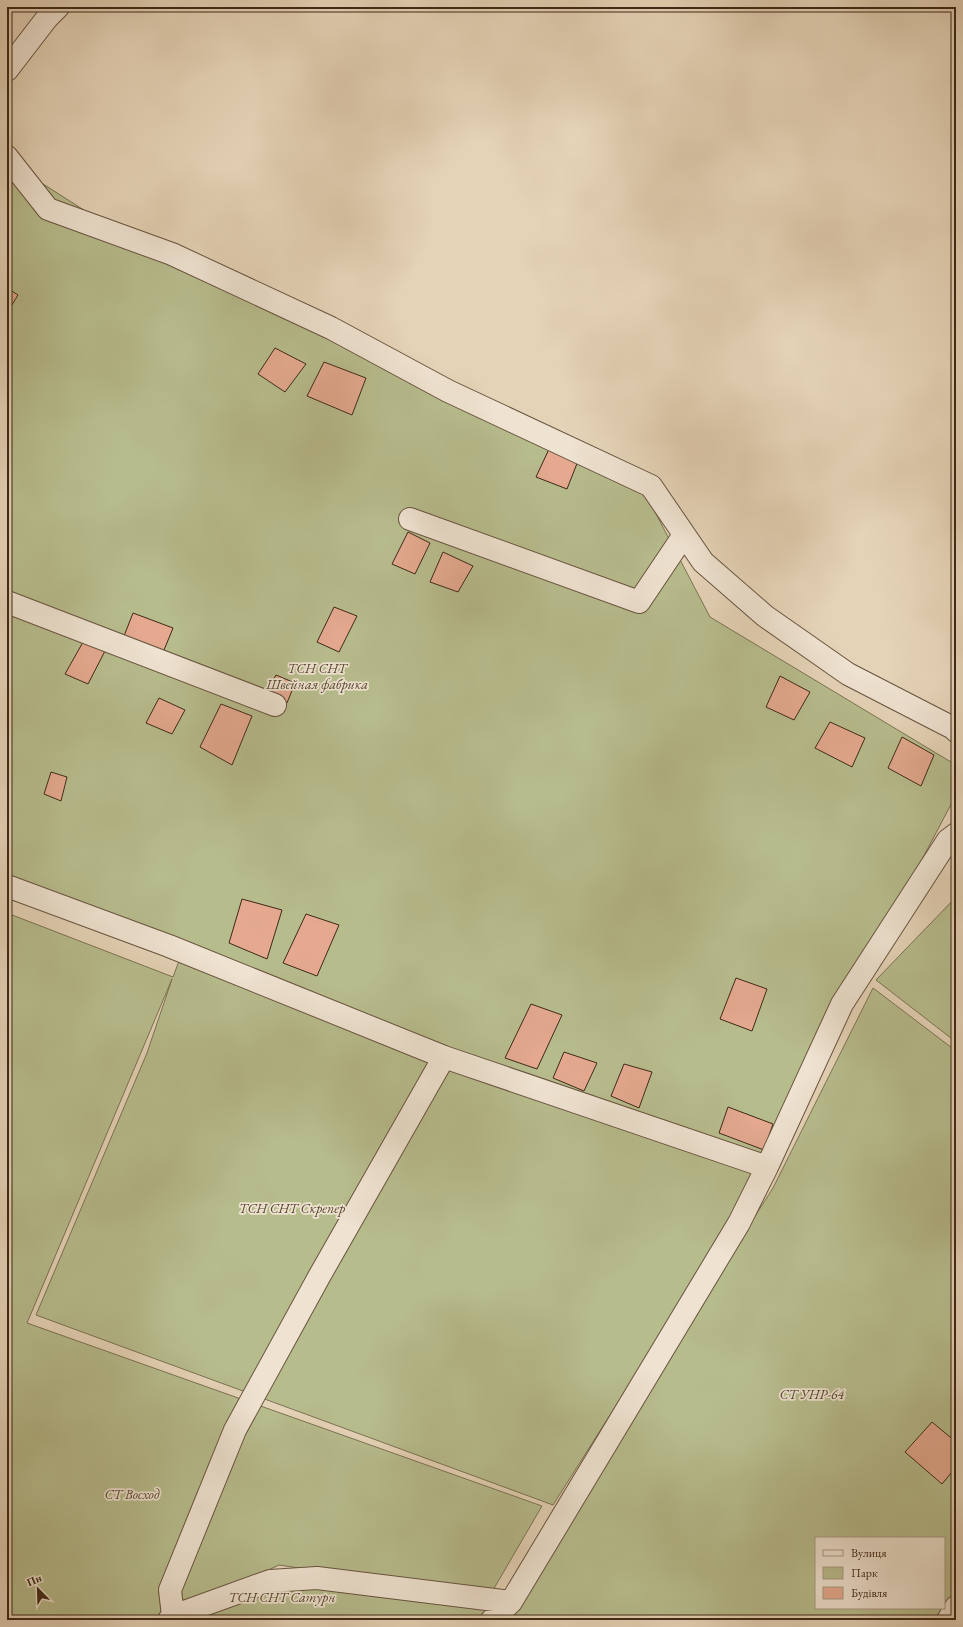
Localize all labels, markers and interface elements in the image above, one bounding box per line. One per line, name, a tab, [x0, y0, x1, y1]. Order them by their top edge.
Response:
park label: ТСН СНТ Швейная фабрика	[265, 659, 368, 693]
park label: ТСН СНТ Скрепер	[239, 1199, 345, 1217]
park label: СТ УНР-64	[780, 1385, 845, 1403]
park label: СТ Восход	[104, 1485, 160, 1503]
legend	[815, 1537, 945, 1609]
text: Вулиця	[851, 1545, 887, 1561]
text: Парк	[851, 1565, 878, 1581]
north arrow	[18, 1569, 58, 1609]
text: Пн	[24, 1570, 44, 1589]
text: Будівля	[851, 1585, 888, 1601]
park label: ТСН СНТ Сатурн	[228, 1588, 336, 1606]

